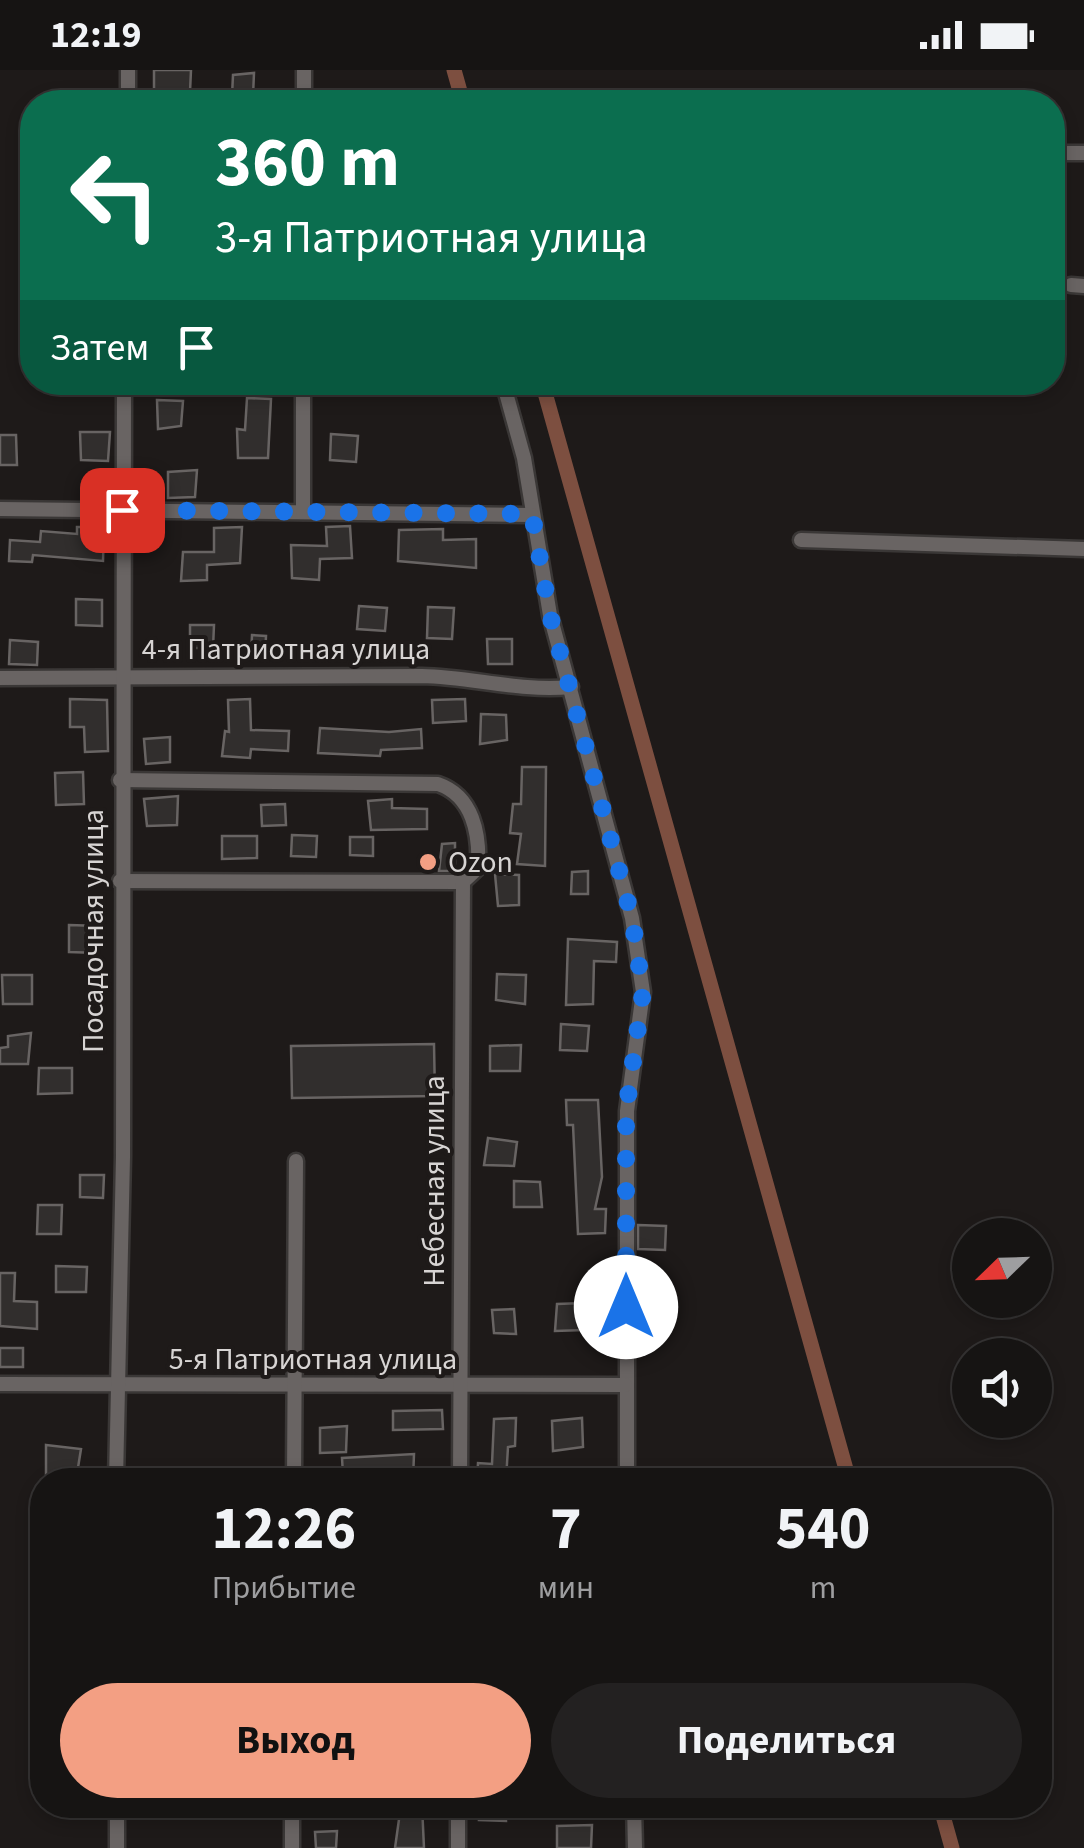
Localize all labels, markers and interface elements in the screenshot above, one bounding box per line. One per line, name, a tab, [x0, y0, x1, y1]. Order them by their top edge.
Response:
text: 12:19	[50, 8, 142, 62]
text: 360 m	[215, 113, 400, 213]
icon: left	[50, 130, 180, 260]
text: 3-я Патриотная улица	[215, 206, 648, 270]
icon: arrive	[169, 320, 224, 375]
text: Затем	[50, 321, 149, 375]
pin	[80, 468, 165, 553]
icon: arrive	[95, 483, 150, 538]
street label: 4-я Патриотная улица	[142, 628, 430, 671]
street label: Посадочная улица	[72, 809, 115, 1053]
place label: Ozon	[448, 841, 513, 884]
marker: Ozon	[417, 851, 439, 873]
street label: Небесная улица	[413, 1075, 456, 1287]
north arrow	[952, 1218, 1052, 1318]
map controls	[952, 1218, 1052, 1438]
position arrow	[574, 1255, 678, 1359]
street label: 5-я Патриотная улица	[169, 1338, 457, 1381]
button: sound	[952, 1338, 1052, 1438]
text: 12:26	[211, 1487, 356, 1572]
text: 7	[550, 1487, 582, 1572]
text: 540	[775, 1487, 871, 1572]
text: Прибытие	[212, 1565, 356, 1611]
text: мин	[538, 1565, 594, 1611]
text: m	[810, 1565, 836, 1611]
button: Выход	[60, 1683, 531, 1798]
button: Поделиться	[551, 1683, 1022, 1798]

